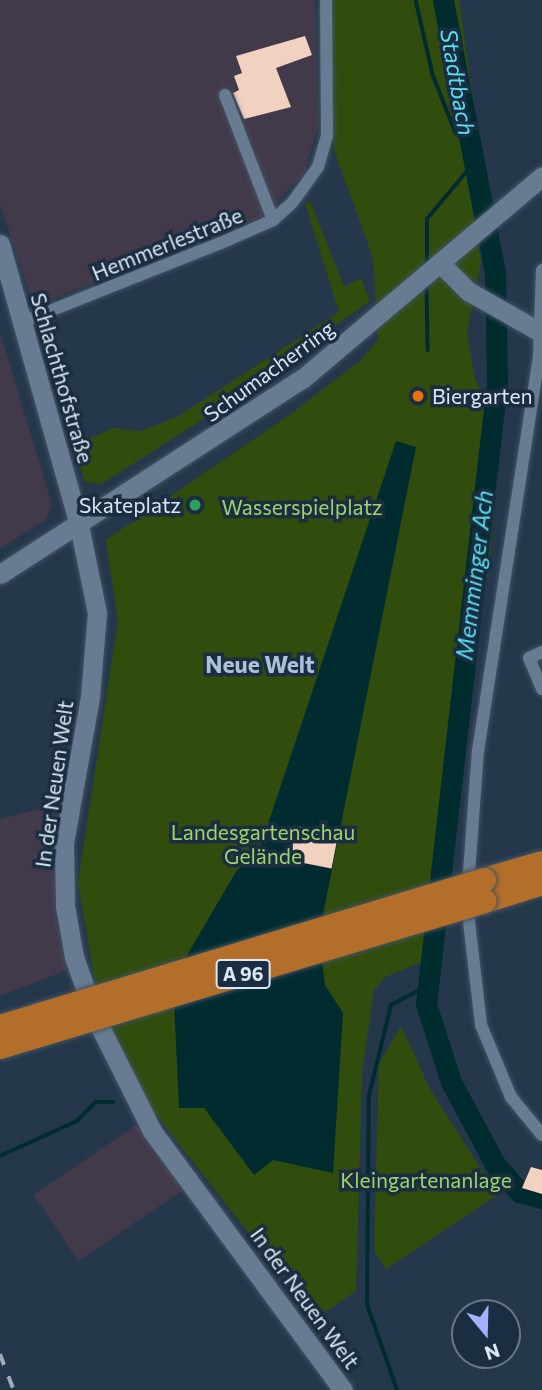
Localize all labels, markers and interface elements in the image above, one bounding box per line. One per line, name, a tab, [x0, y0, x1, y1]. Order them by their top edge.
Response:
water label: Stadtbach	[435, 27, 481, 137]
street label: Hemmerlestraße	[88, 202, 246, 286]
street label: Schlachthofstraße	[26, 290, 98, 466]
street label: Schumacherring	[199, 315, 339, 427]
place label: Biergarten	[432, 383, 533, 409]
marker: Biergarten	[410, 388, 426, 404]
water label: Memminger Ach	[450, 489, 498, 661]
place label: Skateplatz	[79, 492, 181, 518]
park label: Wasserspielplatz	[221, 494, 383, 520]
marker: Skateplatz	[187, 497, 203, 513]
district label: Neue Welt	[205, 650, 315, 678]
street label: In der Neuen Welt	[30, 699, 78, 869]
park label: Landesgartenschau Gelände	[171, 819, 355, 869]
road number: A 96	[215, 958, 271, 990]
park label: Kleingartenanlage	[340, 1167, 512, 1193]
street label: In der Neuen Welt	[245, 1223, 365, 1373]
north arrow	[451, 1299, 521, 1369]
text: N	[482, 1339, 503, 1366]

